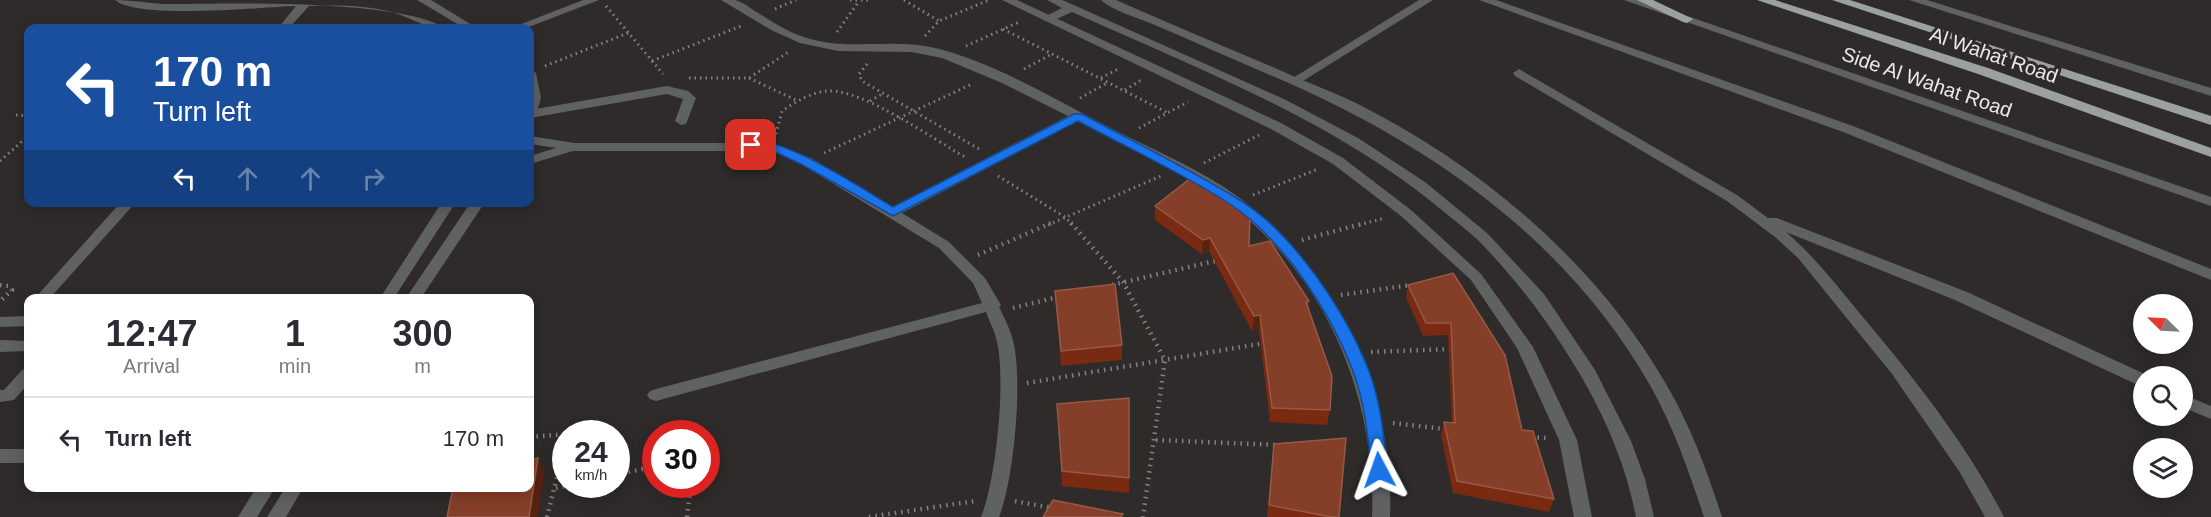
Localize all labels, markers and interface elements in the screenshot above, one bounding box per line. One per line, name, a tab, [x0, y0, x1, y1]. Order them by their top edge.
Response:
street label: Al Wahat Road	[1927, 23, 2061, 87]
street label: Side Al Wahat Road	[1839, 43, 2015, 121]
icon: left	[54, 48, 132, 126]
text: 170 m	[153, 48, 272, 95]
text: Turn left	[153, 97, 251, 127]
pin	[725, 119, 776, 170]
icon: arrive	[734, 128, 767, 161]
icon: left	[168, 162, 201, 195]
icon: ahead	[231, 162, 264, 195]
icon: ahead	[294, 162, 327, 195]
icon: right	[357, 162, 390, 195]
north arrow	[2133, 294, 2193, 354]
map controls	[2133, 294, 2193, 498]
text: 12:47	[105, 313, 197, 354]
text: 1	[285, 313, 305, 354]
text: 300	[392, 313, 453, 354]
text: Arrival	[123, 355, 180, 377]
text: min	[279, 355, 311, 377]
text: m	[414, 355, 431, 377]
button: search	[2133, 366, 2193, 426]
speed limit sign: 30	[642, 420, 720, 498]
icon: left	[54, 423, 87, 456]
text: Turn left	[105, 426, 191, 451]
text: 170 m	[443, 426, 504, 451]
text: 24	[574, 435, 608, 468]
position arrow	[1347, 438, 1411, 502]
button: layers	[2133, 438, 2193, 498]
text: km/h	[575, 466, 607, 483]

